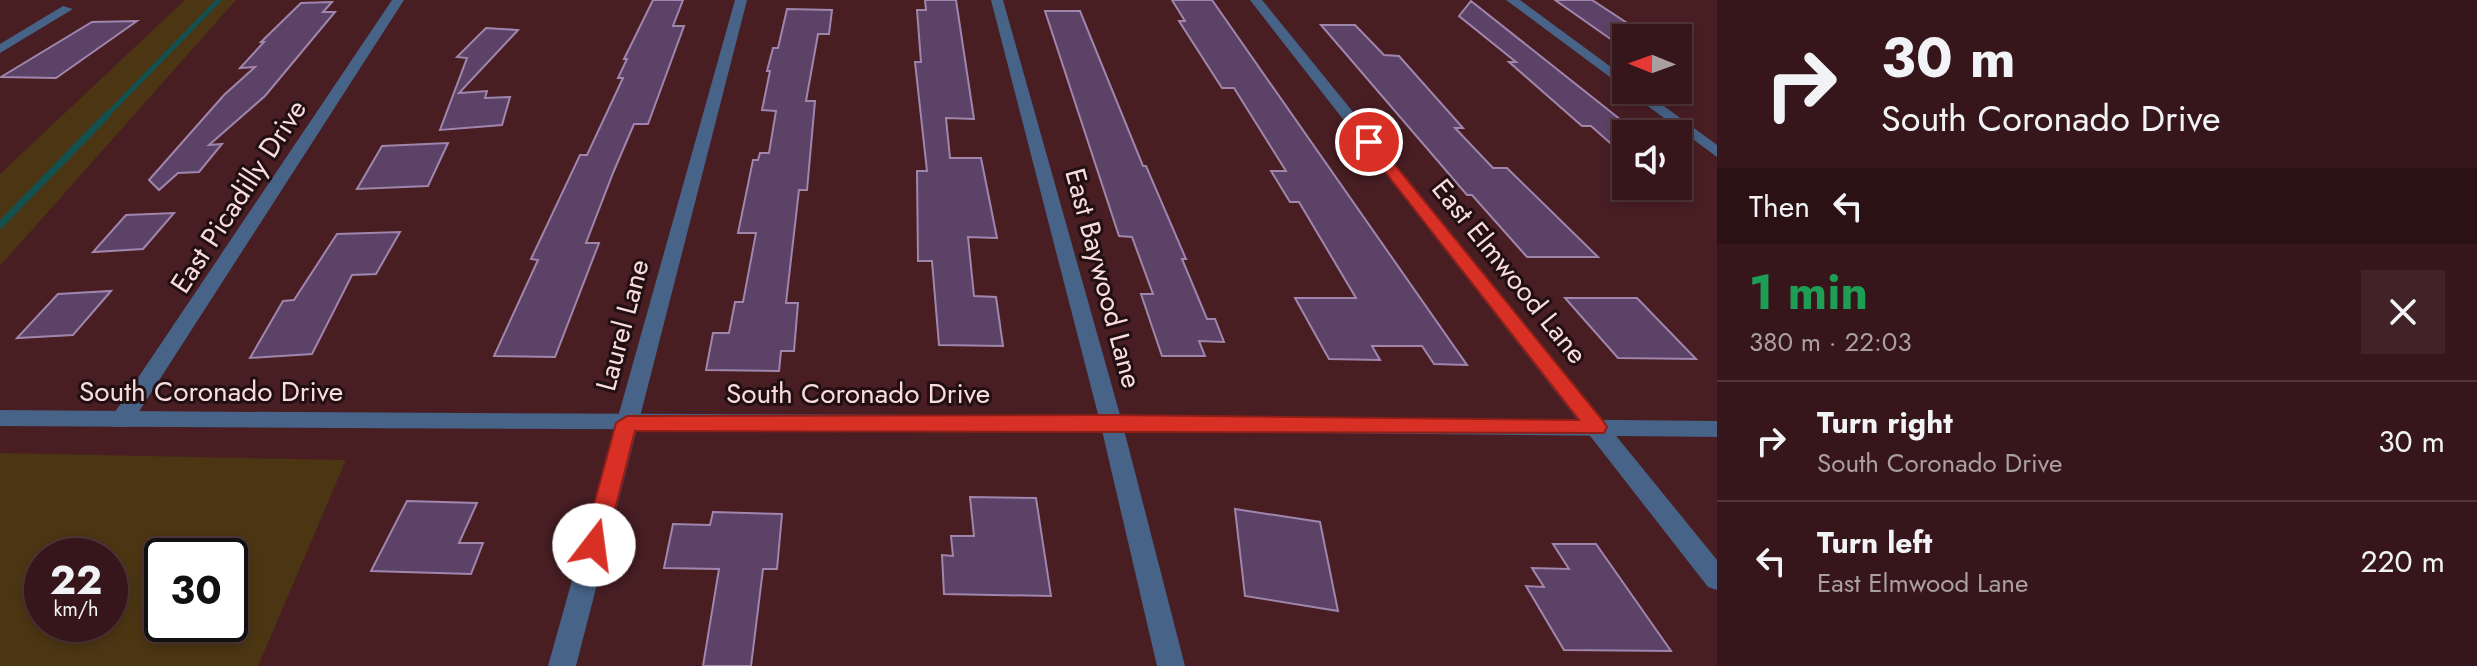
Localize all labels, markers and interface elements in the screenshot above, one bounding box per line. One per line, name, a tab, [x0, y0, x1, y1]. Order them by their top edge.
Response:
text: 30 m	[1881, 17, 2016, 98]
north arrow	[1612, 24, 1692, 104]
map controls	[1612, 24, 1692, 200]
icon: right	[1749, 32, 1853, 136]
street label: East Picadilly Drive	[160, 91, 317, 301]
text: South Coronado Drive	[1881, 92, 2221, 144]
pin	[1335, 108, 1403, 176]
icon: arrive	[1347, 120, 1391, 164]
button: sound	[1612, 120, 1692, 200]
street label: East Baywood Lane	[1054, 164, 1153, 393]
street label: East Elmwood Lane	[1422, 170, 1597, 373]
icon: left	[1826, 184, 1870, 228]
text: Then	[1749, 185, 1810, 228]
street label: Laurel Lane	[585, 255, 660, 395]
text: 1 min	[1749, 258, 1868, 327]
button: close	[2361, 270, 2445, 354]
text: 380 m · 22:03	[1749, 323, 1912, 361]
street label: South Coronado Drive	[79, 371, 343, 412]
street label: South Coronado Drive	[726, 373, 990, 414]
text: Turn right	[1817, 401, 1953, 444]
icon: right	[1749, 419, 1793, 463]
text: 30 m	[2378, 420, 2445, 463]
text: South Coronado Drive	[1817, 444, 2062, 482]
position arrow	[552, 503, 636, 587]
text: Turn left	[1817, 521, 1932, 564]
speed limit sign: 30	[144, 538, 248, 642]
icon: left	[1749, 539, 1793, 583]
text: 220 m	[2360, 540, 2445, 583]
text: 22	[50, 551, 102, 609]
text: East Elmwood Lane	[1817, 564, 2028, 602]
text: km/h	[53, 595, 99, 624]

